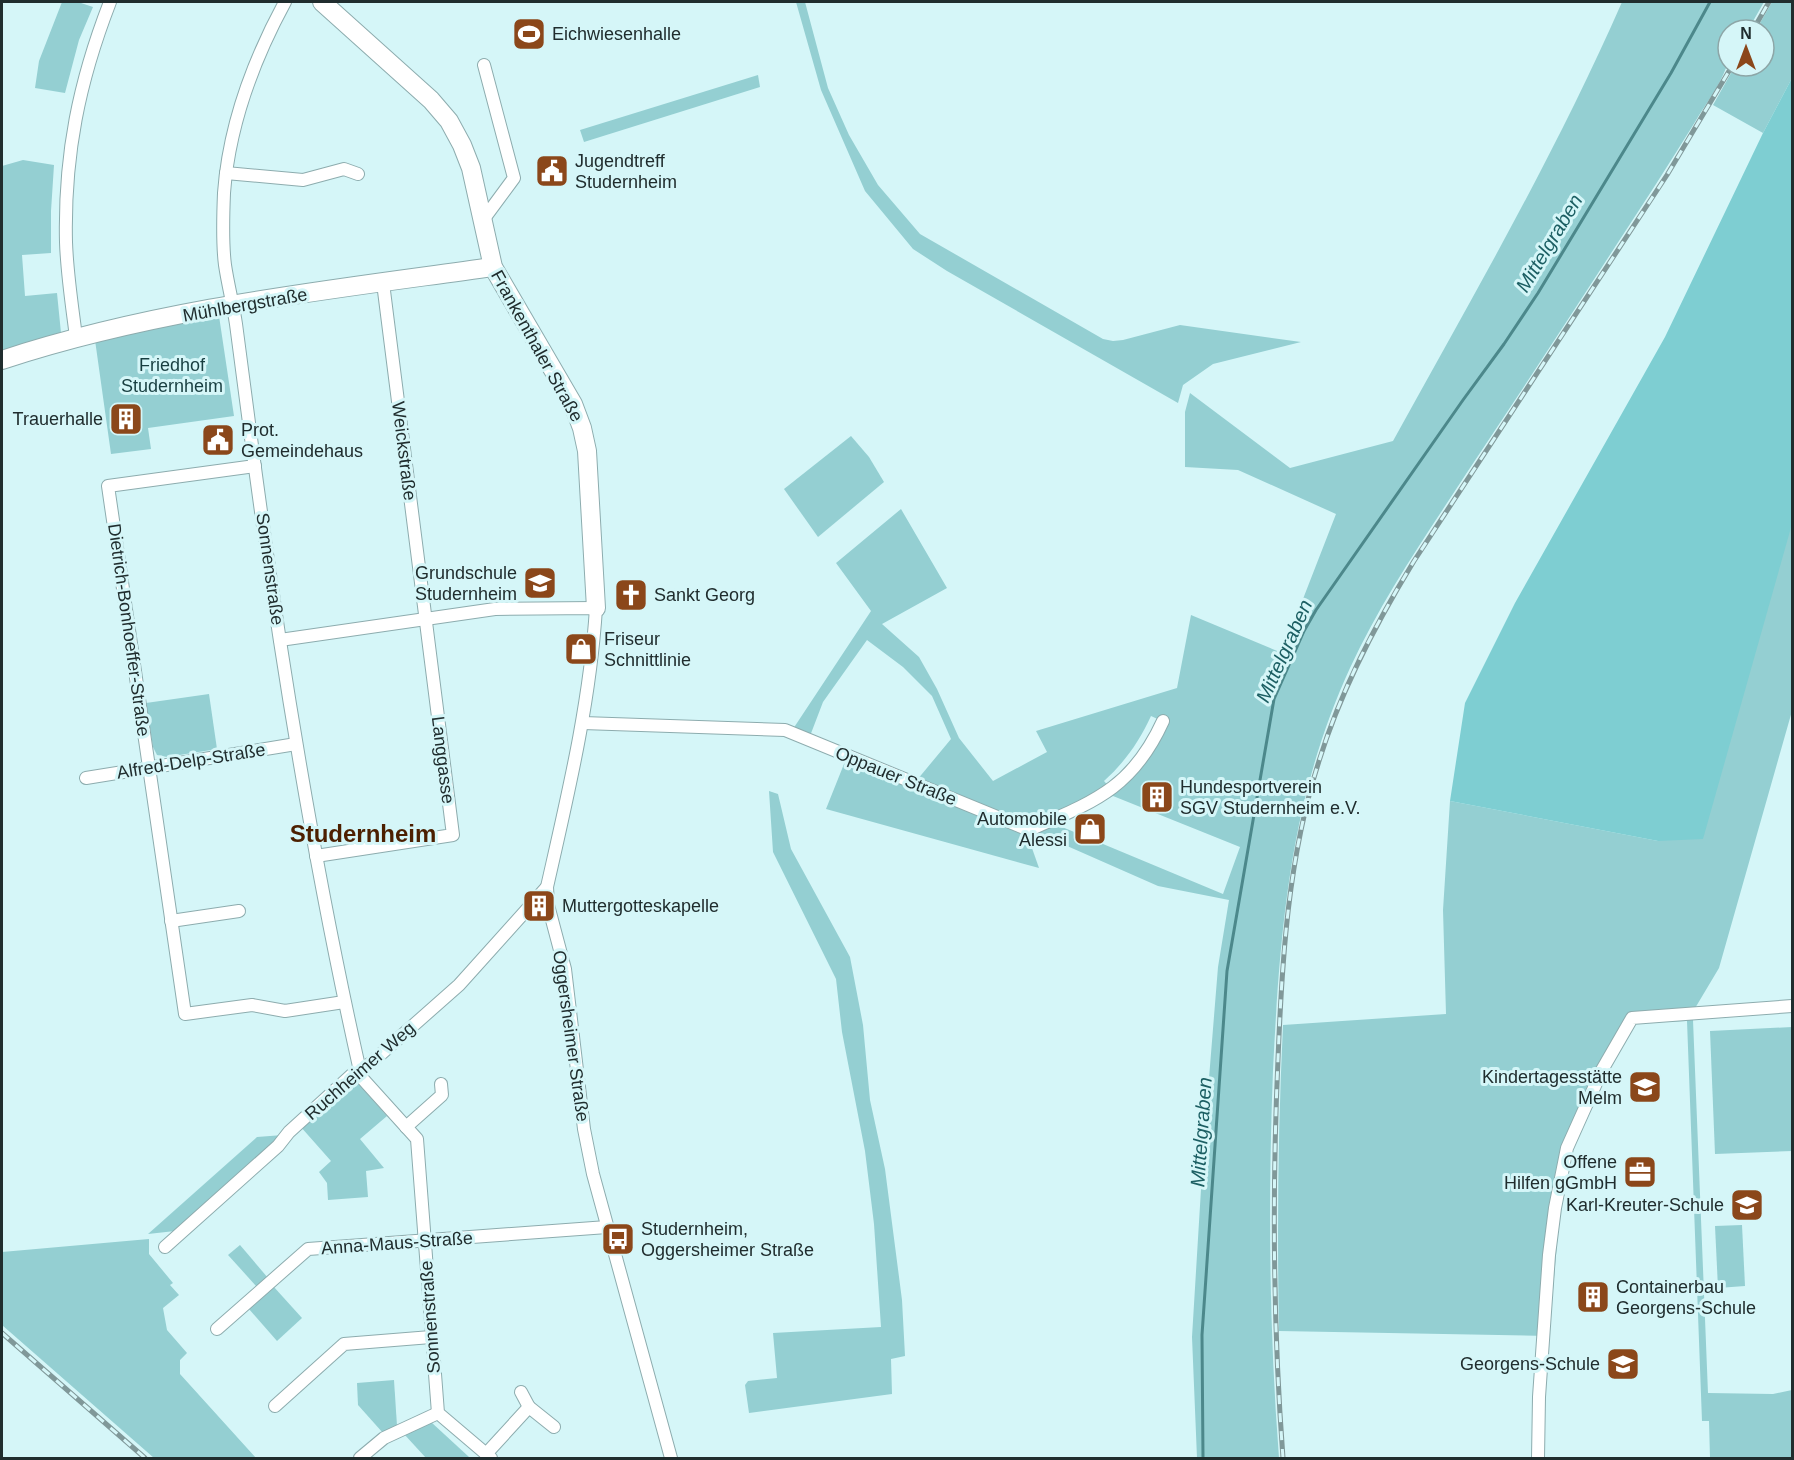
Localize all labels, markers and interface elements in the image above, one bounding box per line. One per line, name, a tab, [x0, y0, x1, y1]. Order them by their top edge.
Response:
sports icon: Eichwiesenhalle	[511, 16, 547, 52]
north arrow	[1716, 18, 1776, 78]
place label: Eichwiesenhalle	[552, 24, 681, 44]
text: N	[1740, 25, 1752, 42]
place label: Jugendtreff Studernheim	[575, 151, 677, 192]
public building icon: Jugendtreff Studernheim	[534, 153, 570, 189]
water label: Mittelgraben	[1511, 190, 1587, 296]
street label: Frankenthaler Straße	[487, 267, 587, 425]
street label: Mühlbergstraße	[181, 284, 309, 326]
park label: Friedhof Studernheim	[121, 355, 223, 396]
street label: Weickstraße	[388, 400, 420, 502]
building icon: Trauerhalle	[108, 401, 144, 437]
place label: Trauerhalle	[13, 409, 103, 429]
place label: Prot. Gemeindehaus	[241, 420, 363, 461]
public building icon: Prot. Gemeindehaus	[200, 422, 236, 458]
street label: Sonnenstraße	[252, 512, 288, 626]
street label: Dietrich-Bonhoeffer-Straße	[104, 522, 154, 738]
place label: Grundschule Studernheim	[415, 563, 517, 604]
school or university icon: Grundschule Studernheim	[522, 565, 558, 601]
church icon: Sankt Georg	[613, 577, 649, 613]
place label: Sankt Georg	[654, 585, 755, 605]
water label: Mittelgraben	[1252, 596, 1316, 706]
place label: Friseur Schnittlinie	[604, 629, 691, 670]
shop icon: Friseur Schnittlinie	[563, 631, 599, 667]
street label: Langgasse	[428, 715, 458, 805]
street label: Alfred-Delp-Straße	[115, 739, 267, 783]
street label: Oppauer Straße	[832, 743, 960, 809]
place label: Hundesportverein SGV Studernheim e.V.	[1180, 777, 1360, 818]
building icon: Hundesportverein SGV Studernheim e.V.	[1139, 779, 1175, 815]
place label: Automobile Alessi	[977, 809, 1067, 850]
shop icon: Automobile Alessi	[1072, 811, 1108, 847]
district label: Studernheim	[290, 820, 436, 847]
building icon: Muttergotteskapelle	[521, 888, 557, 924]
place label: Muttergotteskapelle	[562, 896, 719, 916]
street label: Oggersheimer Straße	[549, 949, 593, 1123]
street label: Ruchheimer Weg	[301, 1018, 419, 1124]
place label: Kindertagesstätte Melm	[1482, 1067, 1622, 1108]
school or university icon: Kindertagesstätte Melm	[1627, 1069, 1663, 1105]
water label: Mittelgraben	[1186, 1076, 1216, 1188]
place label: Offene Hilfen gGmbH	[1504, 1152, 1617, 1193]
office icon: Offene Hilfen gGmbH	[1622, 1154, 1658, 1190]
school or university icon: Karl-Kreuter-Schule	[1729, 1187, 1765, 1223]
place label: Karl-Kreuter-Schule	[1566, 1195, 1724, 1215]
place label: Studernheim, Oggersheimer Straße	[641, 1219, 814, 1260]
bus stop icon: Studernheim, Oggersheimer Straße	[600, 1221, 636, 1257]
street label: Anna-Maus-Straße	[320, 1228, 474, 1258]
street label: Sonnenstraße	[416, 1260, 444, 1374]
place label: Containerbau Georgens-Schule	[1616, 1277, 1756, 1318]
building icon: Containerbau Georgens-Schule	[1575, 1279, 1611, 1315]
school or university icon: Georgens-Schule	[1605, 1346, 1641, 1382]
place label: Georgens-Schule	[1460, 1354, 1600, 1374]

